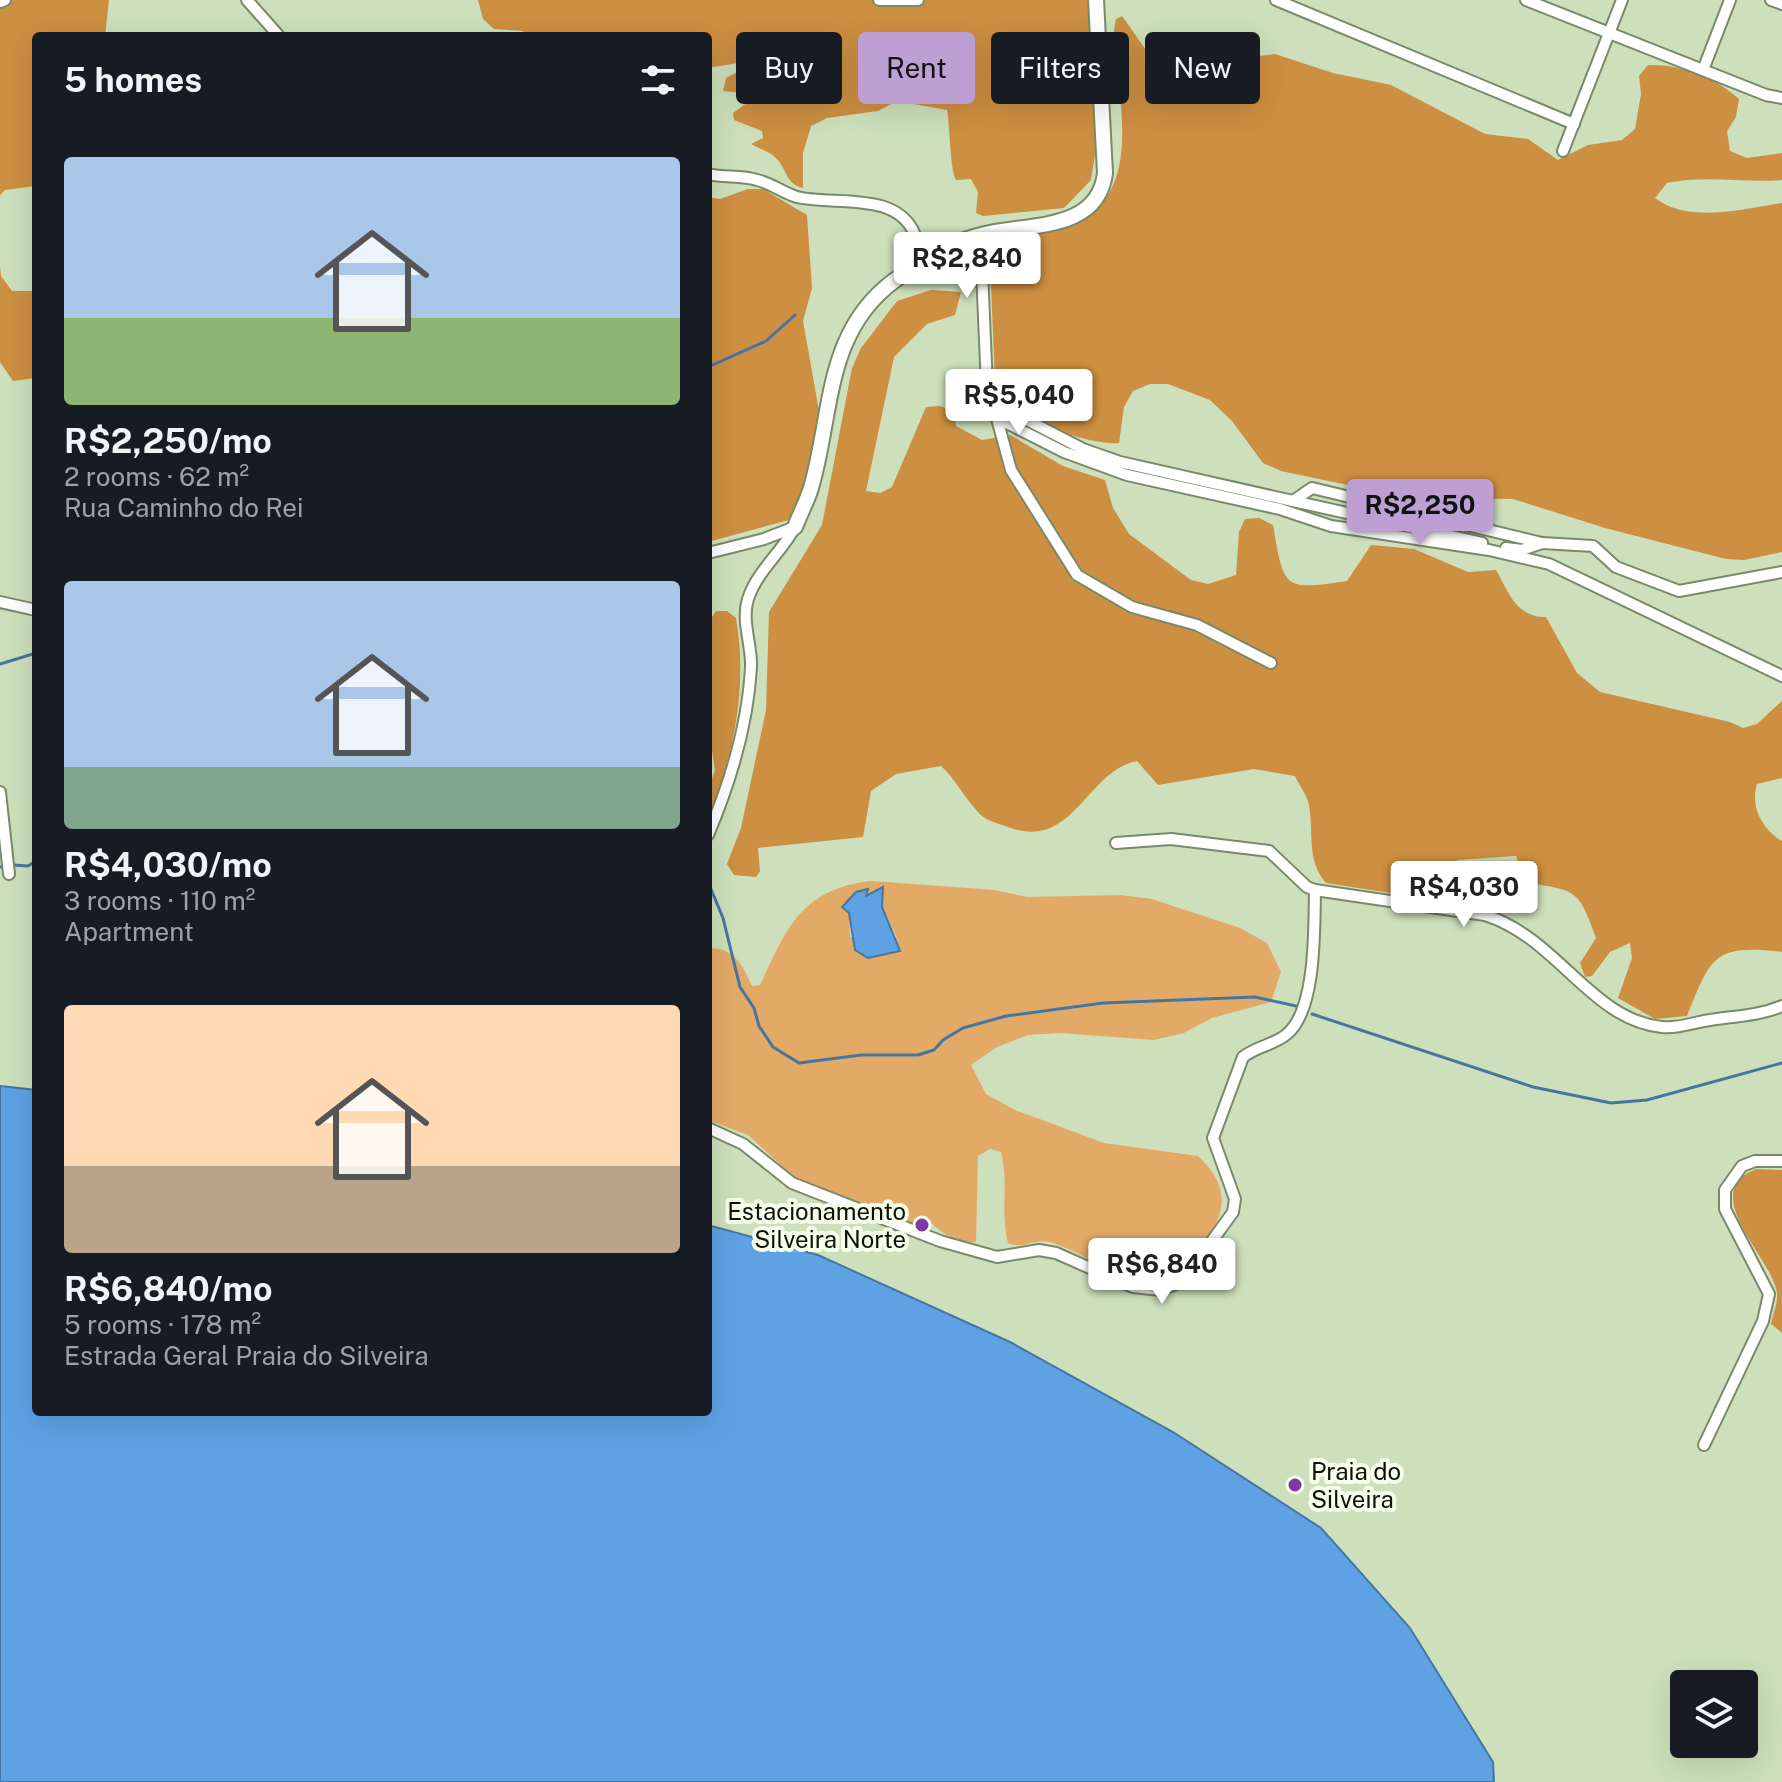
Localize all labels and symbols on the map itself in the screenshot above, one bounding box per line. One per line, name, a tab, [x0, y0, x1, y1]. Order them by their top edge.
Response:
pin: R$2,840	[893, 232, 1041, 300]
pin: R$5,040	[945, 369, 1093, 437]
pin: R$2,250	[1346, 479, 1494, 547]
pin: R$4,030	[1390, 861, 1538, 929]
place label: Estacionamento Silveira Norte	[727, 1197, 906, 1253]
marker: Estacionamento Silveira Norte	[913, 1216, 931, 1234]
pin: R$6,840	[1088, 1238, 1236, 1306]
place label: Praia do Silveira	[1311, 1457, 1401, 1513]
marker: Praia do Silveira	[1286, 1476, 1304, 1494]

